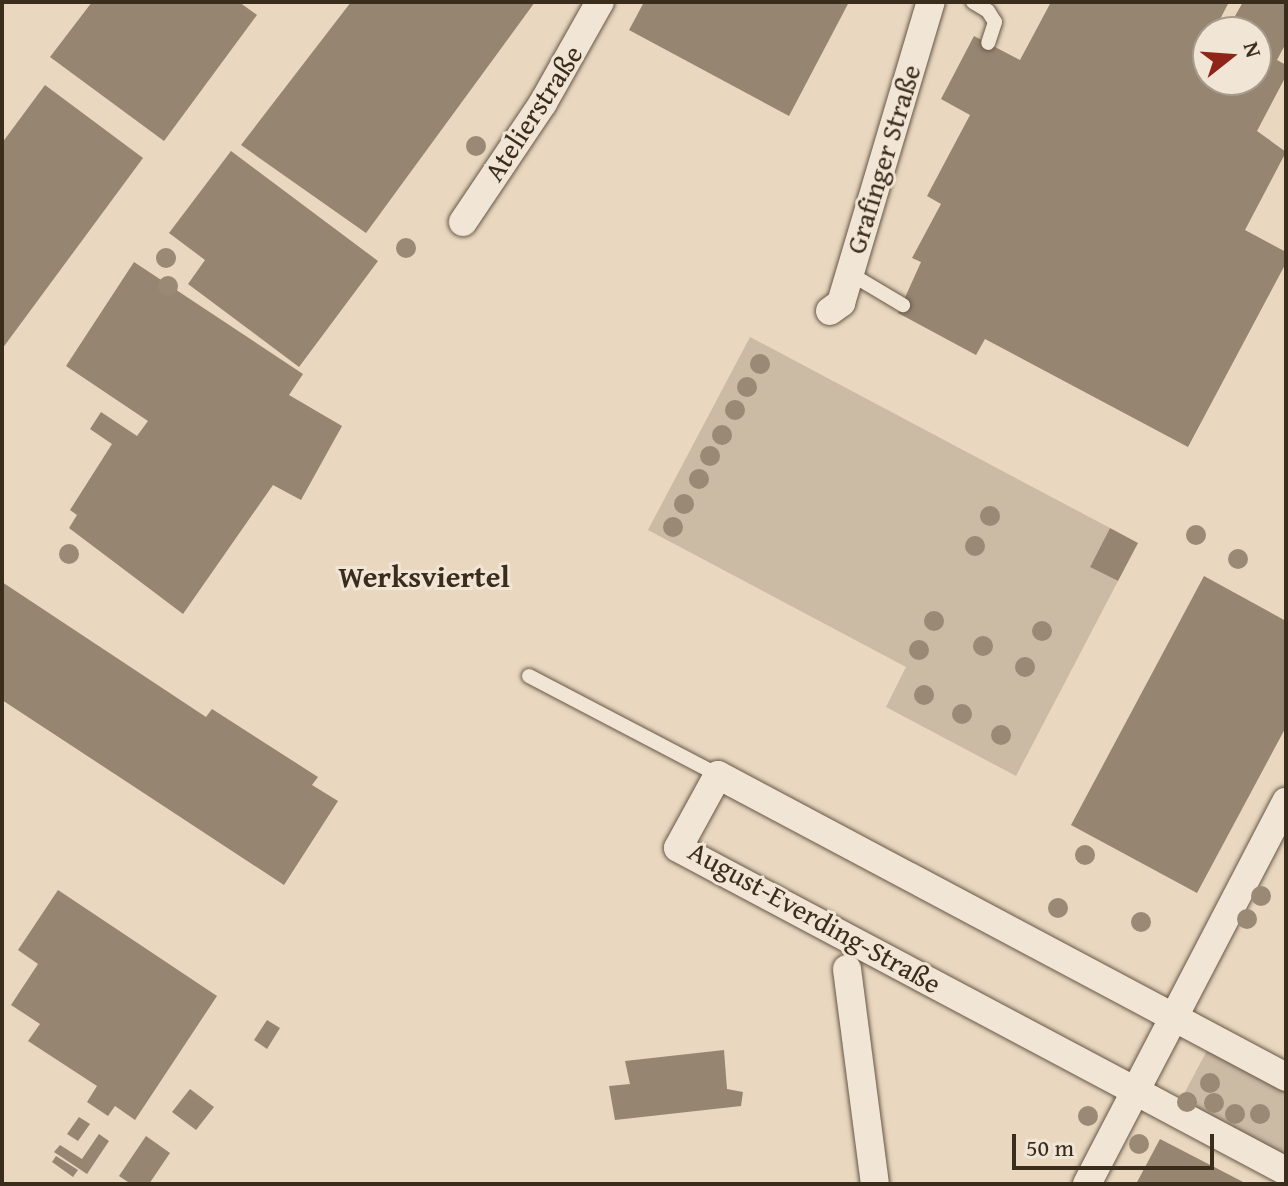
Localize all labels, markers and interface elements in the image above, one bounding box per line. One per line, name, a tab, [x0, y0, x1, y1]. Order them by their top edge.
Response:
north arrow	[1192, 16, 1272, 96]
text: N	[1236, 38, 1270, 61]
street label: Atelierstraße	[477, 39, 589, 187]
street label: Grafinger Straße	[838, 60, 928, 258]
district label: Werksviertel	[338, 558, 510, 594]
street label: August-Everding-Straße	[683, 834, 947, 1000]
scale bar	[1016, 1118, 1218, 1168]
text: 50 m	[1026, 1130, 1074, 1165]

